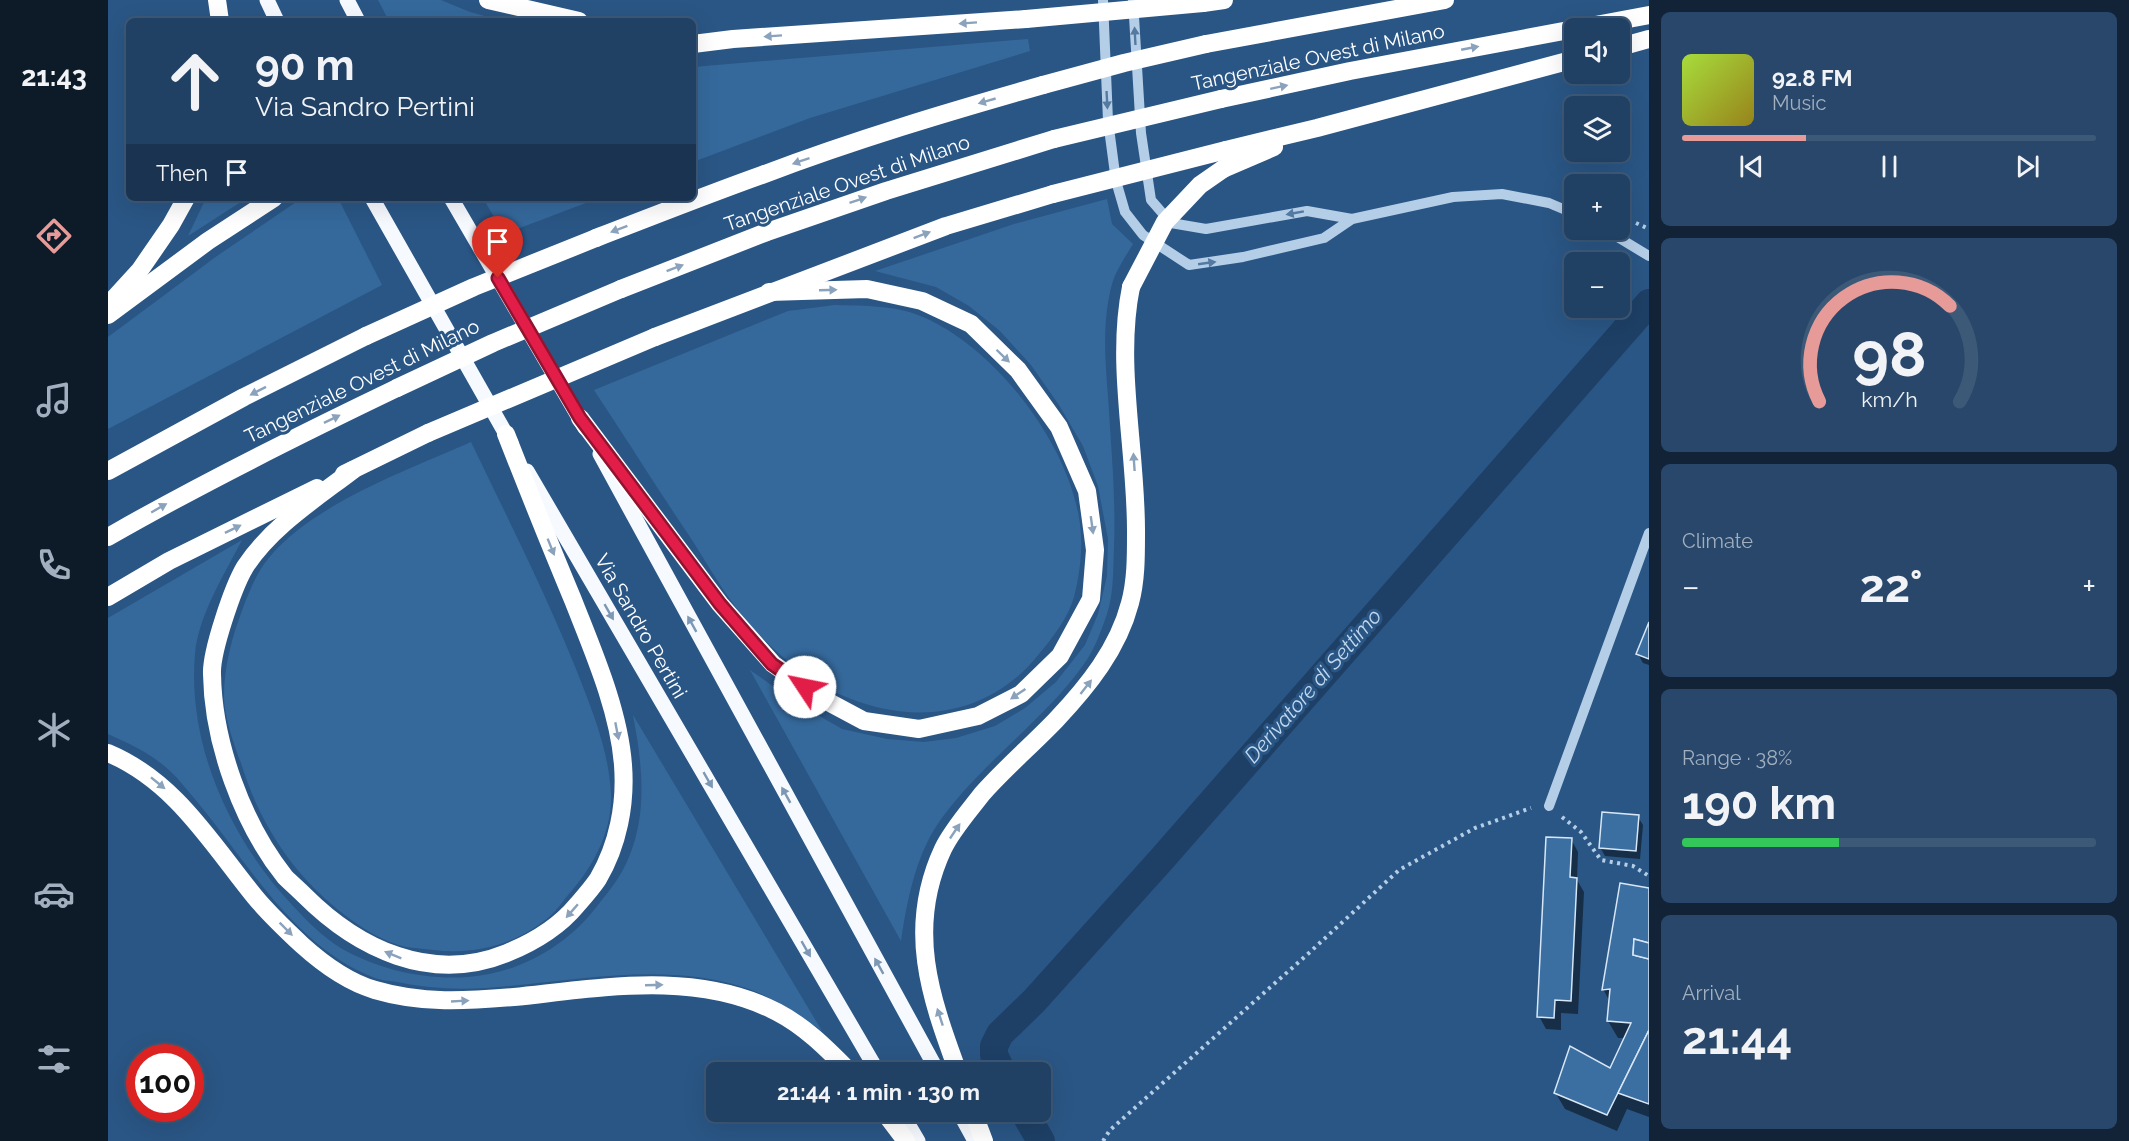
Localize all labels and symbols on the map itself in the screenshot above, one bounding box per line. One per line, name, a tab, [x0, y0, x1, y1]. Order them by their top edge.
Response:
one-way arrow	[958, 18, 977, 28]
street label: Tangenziale Ovest di Milano	[1189, 18, 1447, 96]
one-way arrow	[1130, 26, 1140, 45]
one-way arrow	[764, 32, 783, 41]
one-way arrow	[1460, 43, 1479, 52]
one-way arrow	[1269, 81, 1288, 91]
one-way arrow	[1103, 91, 1112, 110]
one-way arrow	[978, 97, 996, 106]
street label: Tangenziale Ovest di Milano	[721, 130, 973, 236]
one-way arrow	[792, 156, 810, 166]
one-way arrow	[849, 195, 867, 205]
one-way arrow	[1285, 209, 1304, 218]
pin	[472, 216, 523, 278]
one-way arrow	[609, 224, 627, 234]
one-way arrow	[913, 229, 931, 239]
one-way arrow	[1198, 258, 1217, 267]
one-way arrow	[667, 263, 685, 273]
one-way arrow	[818, 286, 837, 295]
street label: Tangenziale Ovest di Milano	[241, 314, 483, 448]
one-way arrow	[996, 349, 1011, 363]
one-way arrow	[249, 386, 266, 395]
one-way arrow	[324, 414, 341, 423]
one-way arrow	[1129, 453, 1138, 472]
one-way arrow	[151, 503, 168, 513]
one-way arrow	[1087, 516, 1096, 535]
one-way arrow	[224, 525, 242, 535]
one-way arrow	[547, 538, 556, 556]
street label: Via Sandro Pertini	[590, 549, 692, 703]
water label: Derivatore di Settimo	[1239, 603, 1386, 768]
one-way arrow	[604, 604, 615, 620]
one-way arrow	[687, 615, 697, 632]
position arrow	[773, 655, 837, 719]
one-way arrow	[1079, 679, 1091, 694]
one-way arrow	[1011, 688, 1027, 700]
one-way arrow	[613, 721, 622, 740]
one-way arrow	[702, 772, 713, 788]
one-way arrow	[150, 776, 166, 789]
one-way arrow	[781, 786, 791, 803]
one-way arrow	[949, 823, 961, 839]
one-way arrow	[566, 903, 579, 918]
one-way arrow	[278, 922, 292, 936]
one-way arrow	[801, 941, 811, 958]
one-way arrow	[384, 950, 402, 960]
one-way arrow	[874, 958, 885, 974]
one-way arrow	[644, 981, 663, 990]
one-way arrow	[450, 996, 469, 1005]
one-way arrow	[934, 1008, 944, 1026]
speed limit sign: 100	[126, 1044, 204, 1122]

